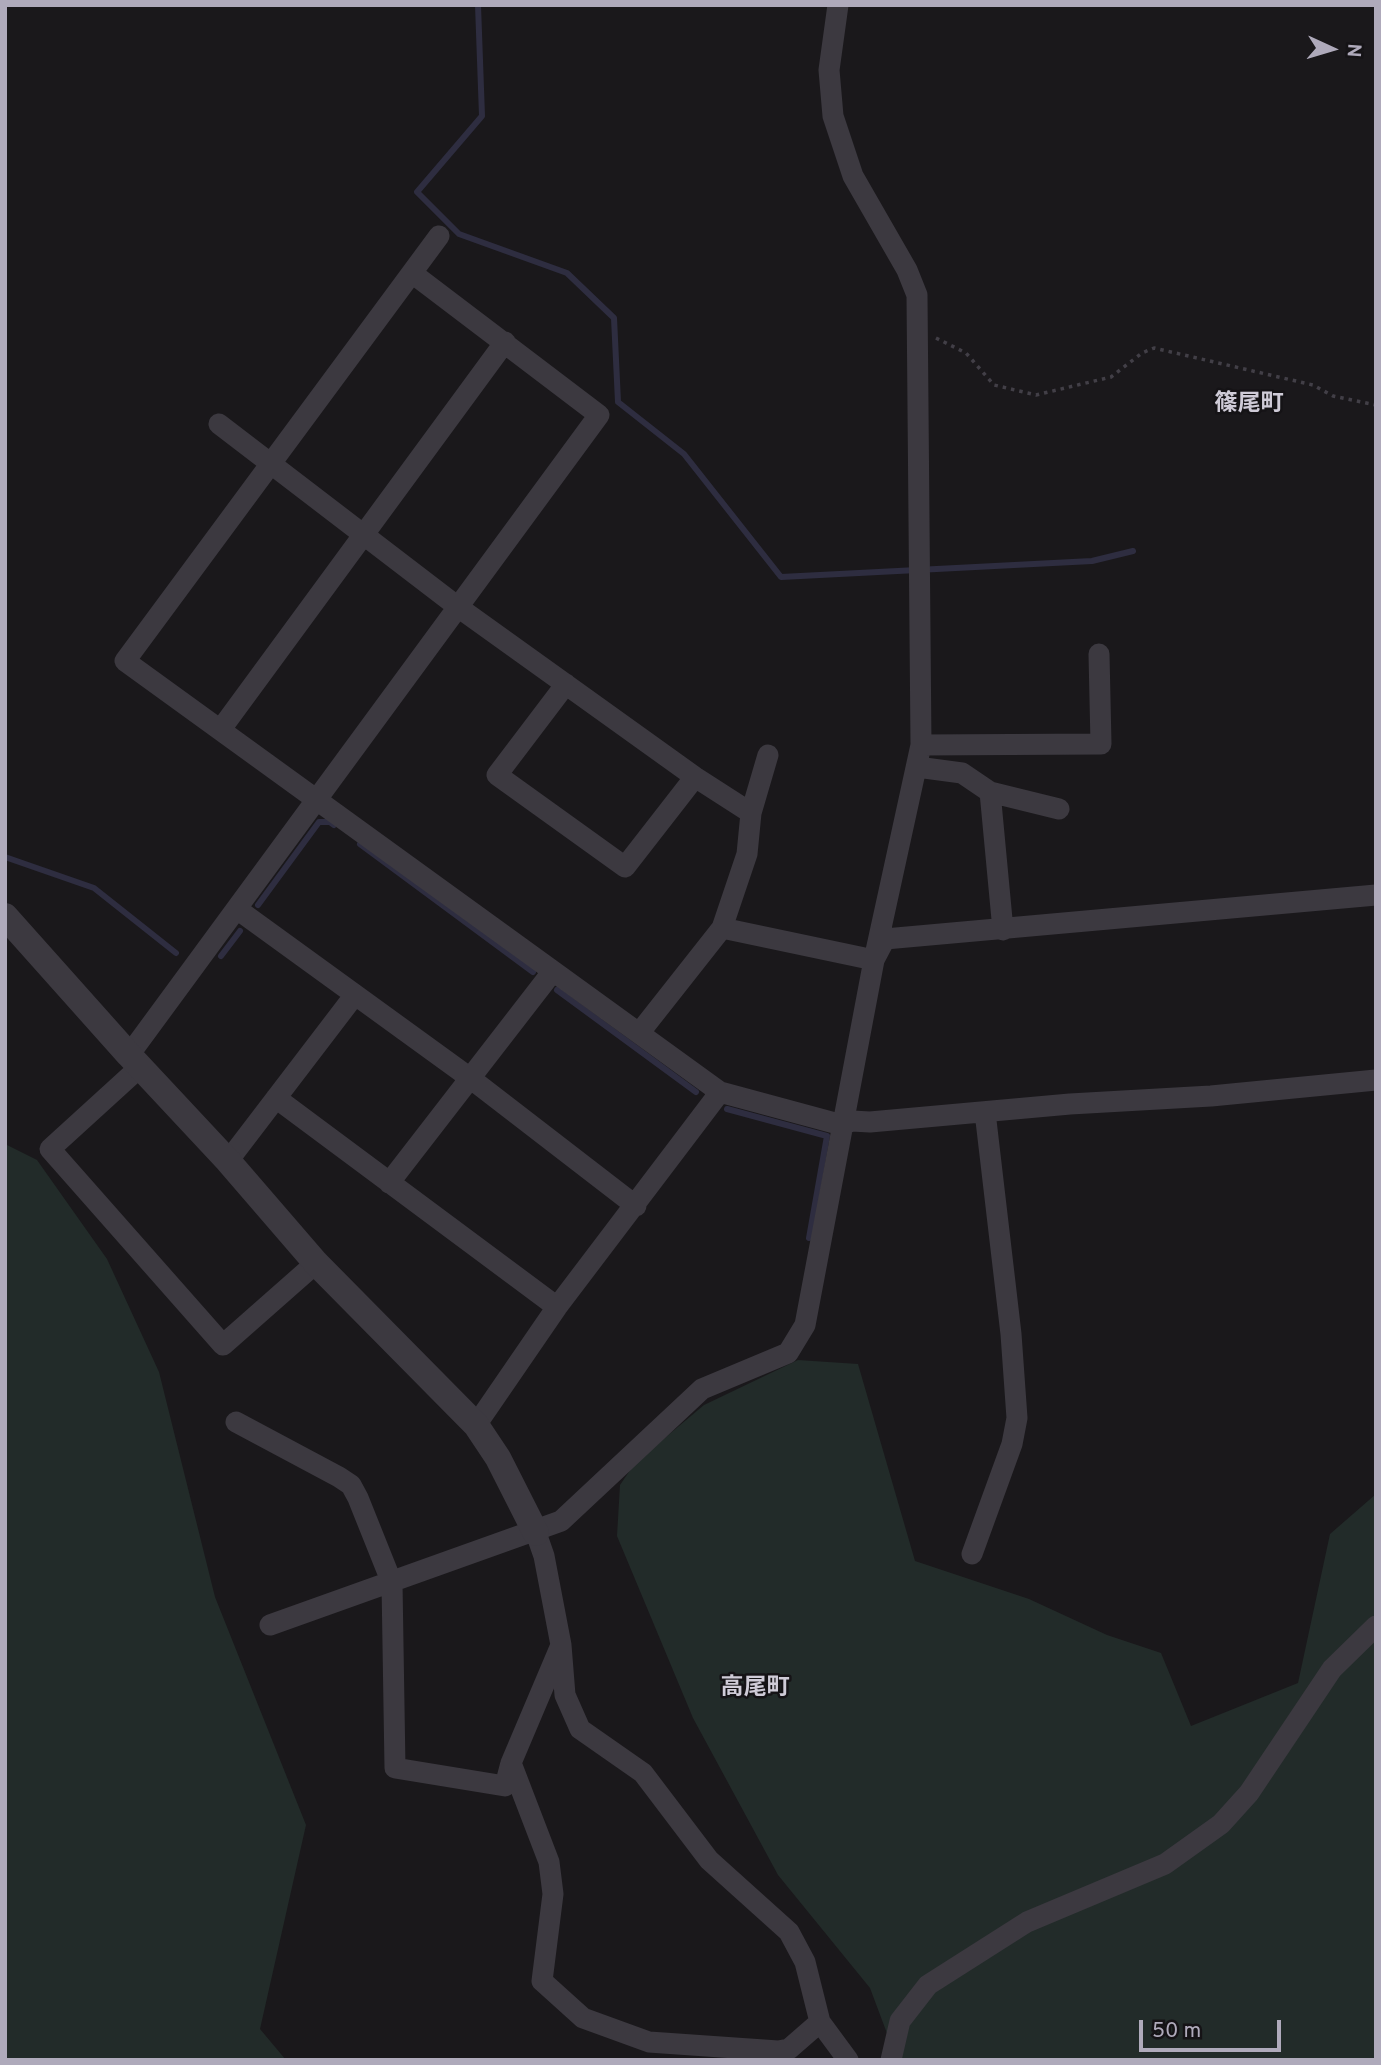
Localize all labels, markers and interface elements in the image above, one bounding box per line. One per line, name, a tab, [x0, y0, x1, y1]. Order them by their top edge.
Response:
north arrow	[1297, 14, 1367, 84]
text: N	[1341, 43, 1365, 58]
district label: 篠尾町	[1215, 391, 1283, 419]
district label: 高尾町	[721, 1675, 789, 1703]
scale bar	[1143, 2006, 1285, 2050]
text: 50 m	[1152, 2018, 1201, 2045]

